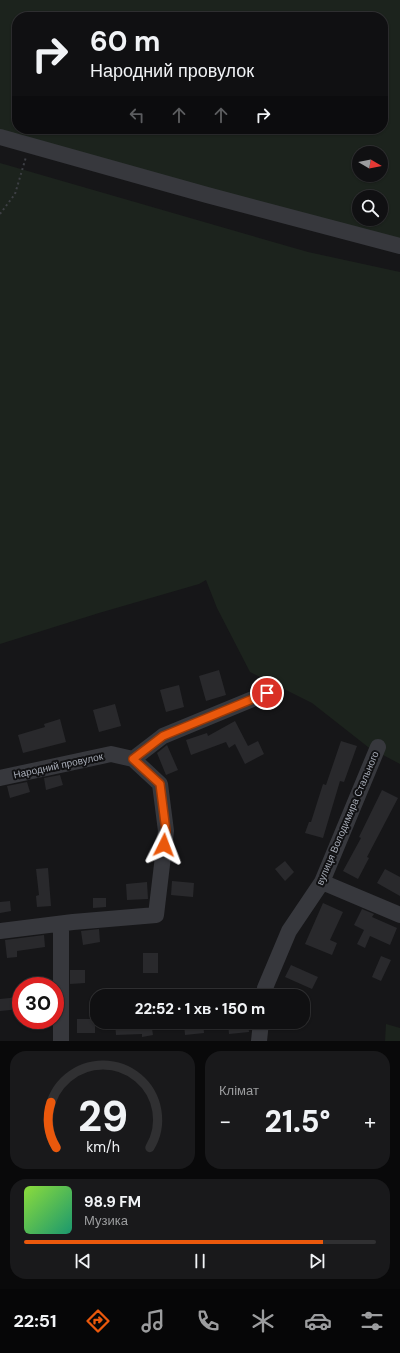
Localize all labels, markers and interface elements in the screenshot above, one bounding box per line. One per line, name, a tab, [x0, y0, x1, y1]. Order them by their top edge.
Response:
text: 60 m	[90, 23, 160, 60]
icon: right	[24, 28, 76, 80]
text: Народний провулок	[90, 59, 254, 83]
icon: left	[126, 104, 148, 126]
icon: ahead	[168, 104, 190, 126]
icon: ahead	[210, 104, 232, 126]
icon: right	[252, 104, 274, 126]
north arrow	[352, 146, 388, 182]
map controls	[352, 146, 388, 226]
button: search	[352, 190, 388, 226]
pin	[250, 676, 284, 710]
icon: arrive	[256, 682, 278, 704]
street label: вулиця Володимира Стального	[313, 749, 382, 887]
street label: Народний провулок	[12, 750, 105, 781]
position arrow	[143, 824, 185, 866]
speed limit sign: 30	[12, 977, 64, 1029]
text: 22:52 · 1 хв · 150 m	[135, 999, 265, 1019]
text: Клімат	[219, 1082, 259, 1099]
text: 29	[77, 1090, 128, 1144]
text: 21.5°	[265, 1102, 330, 1141]
text: −	[219, 1107, 231, 1136]
text: +	[364, 1107, 376, 1136]
text: km/h	[86, 1138, 119, 1156]
text: 98.9 FM	[84, 1192, 141, 1212]
text: Музика	[84, 1212, 128, 1229]
icon: previous	[72, 1250, 94, 1272]
icon: pause	[189, 1250, 211, 1272]
icon: next	[306, 1250, 328, 1272]
icon: directions	[84, 1307, 112, 1335]
icon: music	[139, 1307, 167, 1335]
icon: phone	[194, 1307, 222, 1335]
icon: climate	[249, 1307, 277, 1335]
icon: car	[304, 1307, 332, 1335]
icon: filters	[358, 1307, 386, 1335]
text: 22:51	[13, 1309, 57, 1333]

